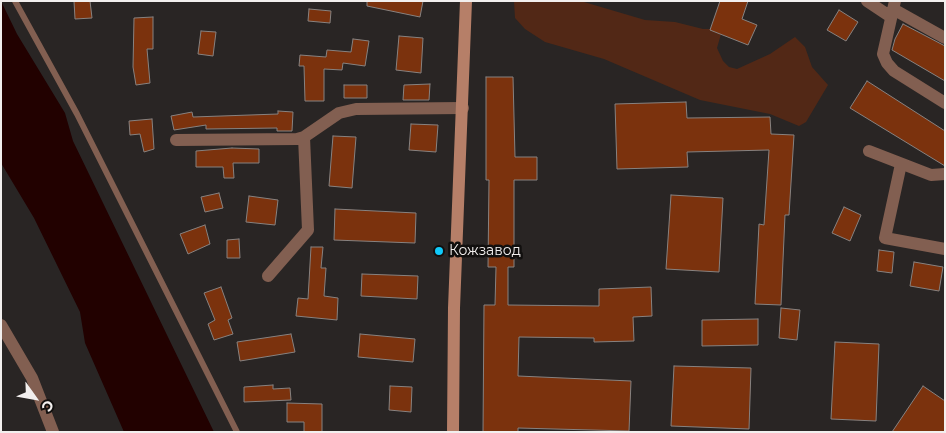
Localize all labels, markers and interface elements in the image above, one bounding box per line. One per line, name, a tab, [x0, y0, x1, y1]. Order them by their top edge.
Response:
place label: Кожзавод	[449, 243, 521, 259]
marker: Кожзавод	[433, 245, 445, 257]
north arrow	[10, 373, 60, 423]
text: С	[37, 397, 58, 415]

